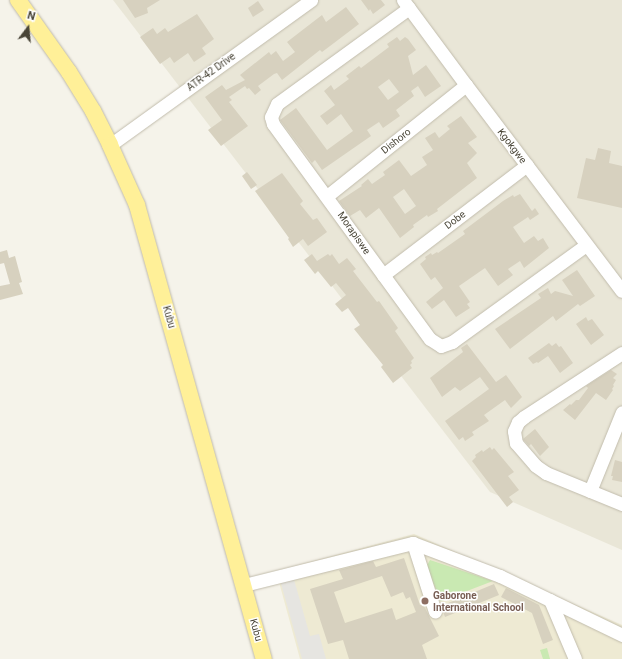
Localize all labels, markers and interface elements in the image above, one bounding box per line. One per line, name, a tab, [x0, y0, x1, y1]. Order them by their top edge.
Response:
north arrow	[8, 8, 48, 48]
text: N	[26, 9, 37, 23]
street label: ATR-42 Drive	[184, 50, 238, 94]
street label: Dishoro	[379, 126, 413, 156]
street label: Kgokgwe	[495, 126, 529, 166]
street label: Dobe	[442, 208, 468, 232]
street label: Morapiswe	[335, 209, 373, 257]
street label: Kubu	[160, 304, 178, 330]
place label: Gaborone International School	[433, 589, 524, 612]
marker: Gaborone International School	[420, 596, 430, 606]
street label: Kubu	[247, 617, 265, 643]

